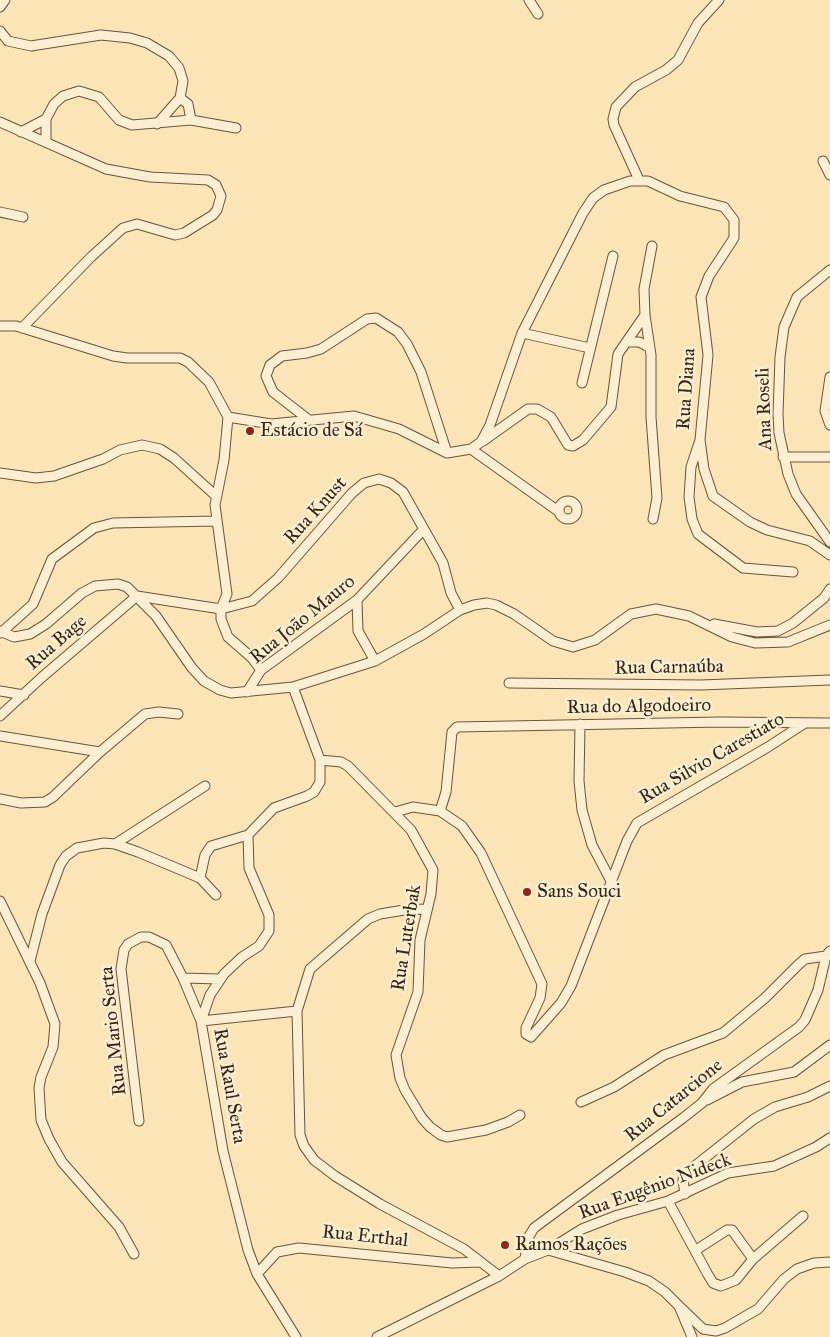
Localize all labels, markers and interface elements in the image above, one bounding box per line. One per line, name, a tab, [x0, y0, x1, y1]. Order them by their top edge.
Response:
street label: Rua Diana	[673, 347, 701, 431]
street label: Ana Roseli	[752, 367, 778, 451]
place label: Estácio de Sá	[260, 420, 363, 442]
marker: Estácio de Sá	[244, 425, 256, 437]
street label: Rua Knust	[280, 473, 352, 549]
street label: Rua João Mauro	[246, 571, 360, 669]
street label: Rua Bage	[22, 611, 92, 675]
street label: Rua Carnaúba	[614, 656, 724, 680]
street label: Rua do Algodoeiro	[567, 694, 711, 720]
street label: Rua Silvio Carestiato	[635, 708, 789, 810]
place label: Sans Souci	[537, 881, 621, 903]
street label: Rua Luterbak	[387, 883, 427, 993]
marker: Sans Souci	[521, 886, 533, 898]
street label: Rua Mario Serta	[96, 965, 132, 1097]
street label: Rua Raul Serta	[208, 1026, 250, 1146]
street label: Rua Catarcione	[620, 1055, 728, 1147]
street label: Rua Eugênio Nideck	[576, 1149, 734, 1225]
street label: Rua Erthal	[321, 1221, 409, 1253]
place label: Ramos Rações	[515, 1234, 627, 1256]
marker: Ramos Rações	[499, 1239, 511, 1251]

